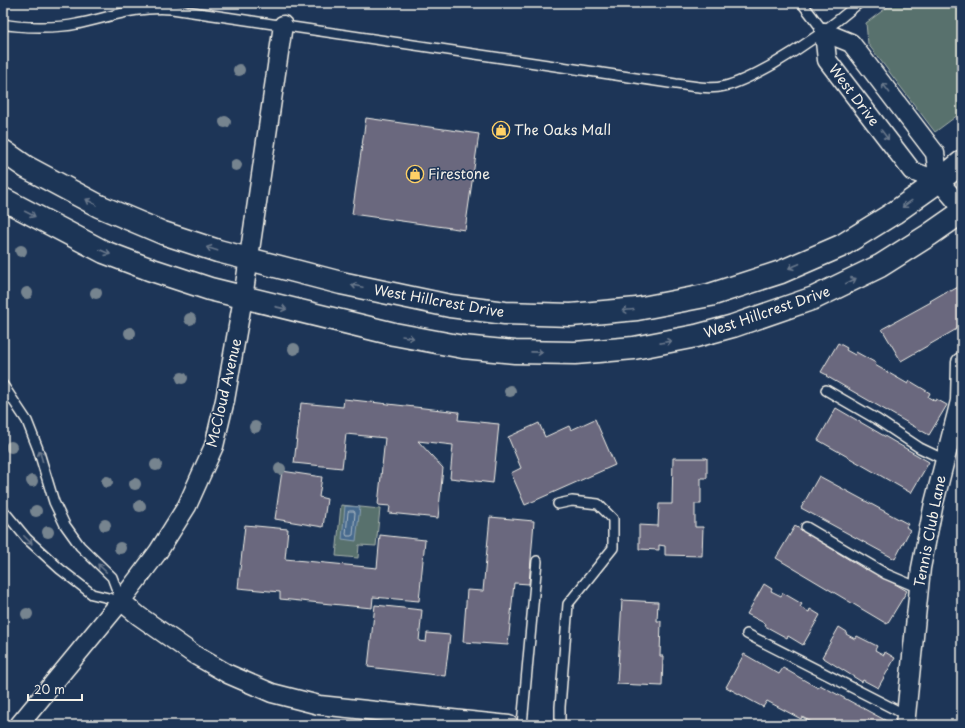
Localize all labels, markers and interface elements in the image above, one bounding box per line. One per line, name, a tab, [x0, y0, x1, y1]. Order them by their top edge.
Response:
street label: West Drive	[824, 59, 885, 130]
one-way arrow	[882, 83, 890, 94]
place label: The Oaks Mall	[514, 119, 611, 140]
shop icon: The Oaks Mall	[491, 120, 511, 140]
one-way arrow	[880, 129, 889, 140]
place label: Firestone	[428, 163, 490, 184]
shop icon: Firestone	[405, 164, 425, 184]
one-way arrow	[85, 197, 97, 205]
one-way arrow	[902, 199, 913, 208]
one-way arrow	[24, 210, 36, 218]
one-way arrow	[206, 244, 218, 252]
one-way arrow	[98, 249, 110, 256]
one-way arrow	[788, 263, 800, 271]
one-way arrow	[845, 276, 857, 284]
street label: West Hillcrest Drive	[372, 279, 506, 322]
street label: West Hillcrest Drive	[701, 280, 833, 343]
one-way arrow	[351, 282, 364, 290]
one-way arrow	[275, 304, 288, 312]
one-way arrow	[622, 306, 635, 313]
one-way arrow	[401, 333, 414, 341]
street label: McCloud Avenue	[201, 336, 246, 449]
one-way arrow	[659, 338, 672, 346]
one-way arrow	[530, 348, 543, 356]
one-way arrow	[37, 450, 44, 463]
street label: Tennis Club Lane	[908, 473, 951, 589]
one-way arrow	[23, 535, 33, 545]
one-way arrow	[97, 563, 107, 573]
scale bar	[28, 676, 82, 702]
text: 20 m	[34, 680, 65, 698]

